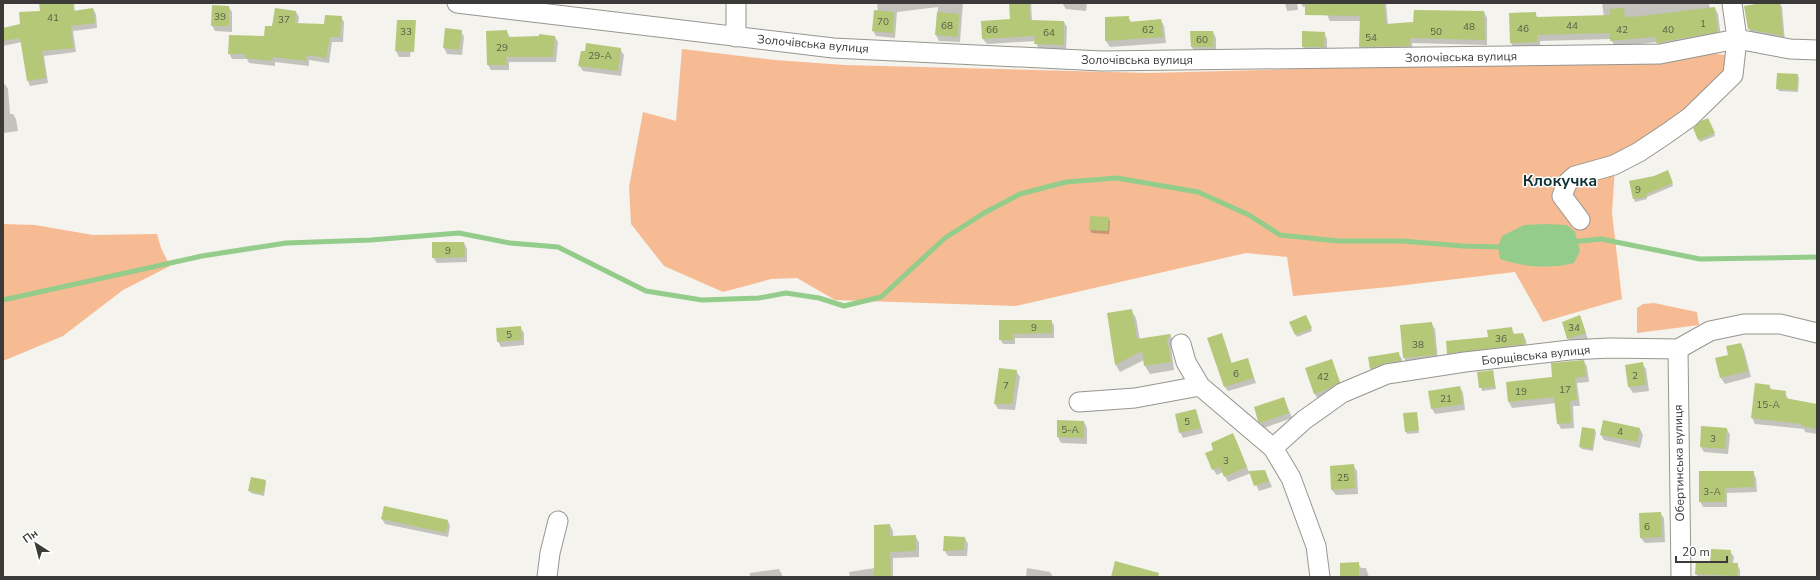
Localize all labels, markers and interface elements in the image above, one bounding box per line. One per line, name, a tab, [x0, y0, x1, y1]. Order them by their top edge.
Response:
house number: 39	[214, 10, 226, 24]
house number: 41	[47, 11, 59, 25]
house number: 37	[278, 13, 290, 27]
house number: 70	[877, 15, 889, 29]
house number: 1	[1700, 17, 1706, 31]
house number: 68	[941, 19, 953, 33]
house number: 44	[1566, 19, 1578, 33]
house number: 48	[1463, 20, 1475, 34]
house number: 46	[1517, 22, 1529, 36]
house number: 66	[986, 23, 998, 37]
house number: 62	[1142, 23, 1154, 37]
house number: 42	[1616, 23, 1628, 37]
house number: 40	[1662, 23, 1674, 37]
house number: 33	[400, 25, 412, 39]
house number: 50	[1430, 25, 1442, 39]
house number: 64	[1043, 26, 1055, 40]
street label: Золочівська вулиця	[756, 31, 870, 57]
house number: 54	[1365, 31, 1377, 45]
house number: 60	[1196, 33, 1208, 47]
house number: 29	[496, 41, 508, 55]
street label: Золочівська вулиця	[1405, 48, 1517, 66]
house number: 29-А	[588, 49, 612, 63]
street label: Золочівська вулиця	[1081, 52, 1193, 68]
district label: Клокучка	[1523, 170, 1597, 192]
house number: 9	[1635, 183, 1641, 197]
house number: 9	[445, 244, 451, 258]
house number: 9	[1031, 321, 1037, 335]
house number: 34	[1568, 321, 1580, 335]
house number: 5	[506, 328, 512, 342]
house number: 36	[1495, 332, 1507, 346]
house number: 38	[1412, 338, 1424, 352]
street label: Борщівська вулиця	[1481, 341, 1591, 369]
house number: 6	[1233, 367, 1239, 381]
house number: 2	[1632, 369, 1638, 383]
house number: 42	[1317, 370, 1329, 384]
house number: 7	[1003, 379, 1009, 393]
house number: 17	[1559, 383, 1571, 397]
house number: 19	[1515, 385, 1527, 399]
house number: 21	[1440, 392, 1452, 406]
house number: 15-А	[1756, 398, 1780, 412]
street label: Обертинська вулиця	[1670, 404, 1688, 522]
house number: 5	[1184, 415, 1190, 429]
house number: 5-А	[1061, 423, 1079, 437]
house number: 4	[1617, 425, 1623, 439]
house number: 3	[1710, 432, 1716, 446]
house number: 3	[1223, 454, 1229, 468]
house number: 25	[1337, 471, 1349, 485]
house number: 3-А	[1703, 485, 1721, 499]
house number: 6	[1644, 520, 1650, 534]
north arrow	[16, 524, 56, 564]
text: Пн	[20, 526, 41, 547]
scale bar	[1676, 538, 1727, 564]
text: 20 m	[1682, 544, 1710, 560]

